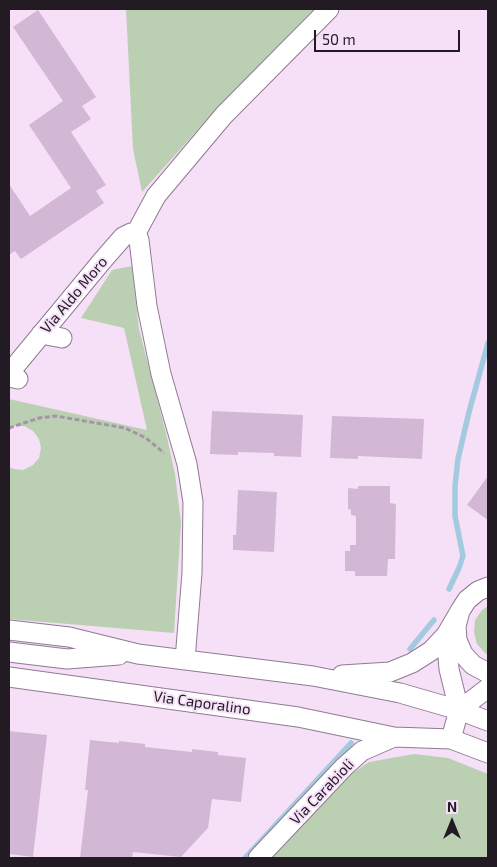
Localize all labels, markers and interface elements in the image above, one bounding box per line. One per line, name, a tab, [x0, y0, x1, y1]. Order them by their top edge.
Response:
scale bar	[317, 20, 463, 52]
text: 50 m	[322, 30, 356, 48]
street label: Via Aldo Moro	[37, 253, 111, 337]
street label: Via Caporalino	[152, 687, 252, 719]
street label: Via Carabioli	[286, 755, 358, 829]
north arrow	[427, 797, 477, 847]
text: N	[447, 798, 457, 815]

